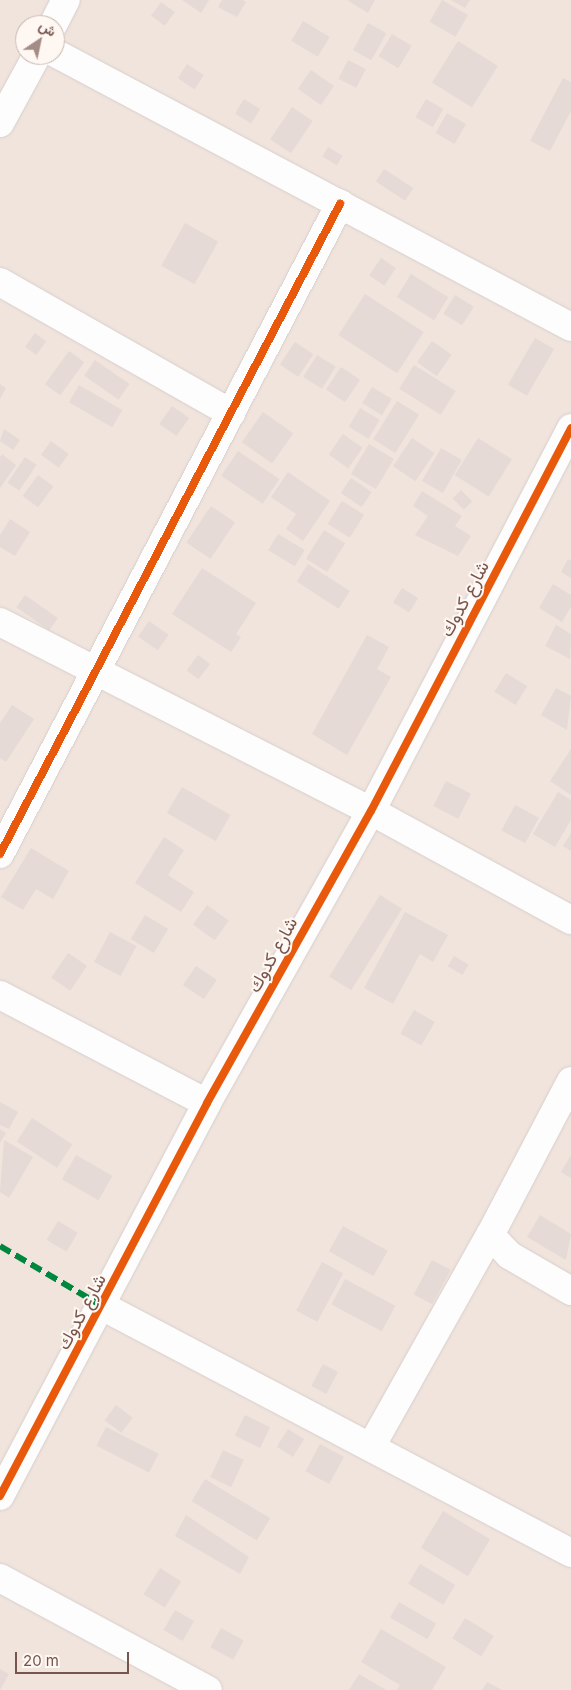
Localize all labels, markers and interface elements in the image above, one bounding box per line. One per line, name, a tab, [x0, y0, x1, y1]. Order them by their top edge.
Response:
north arrow	[15, 15, 65, 65]
text: ش	[36, 16, 60, 40]
street label: شارع كدوك	[436, 557, 494, 641]
street label: شارع كدوك	[244, 914, 302, 996]
street label: شارع كدوك	[53, 1270, 111, 1354]
scale bar	[18, 1642, 131, 1674]
text: 20 m	[23, 1651, 59, 1670]

